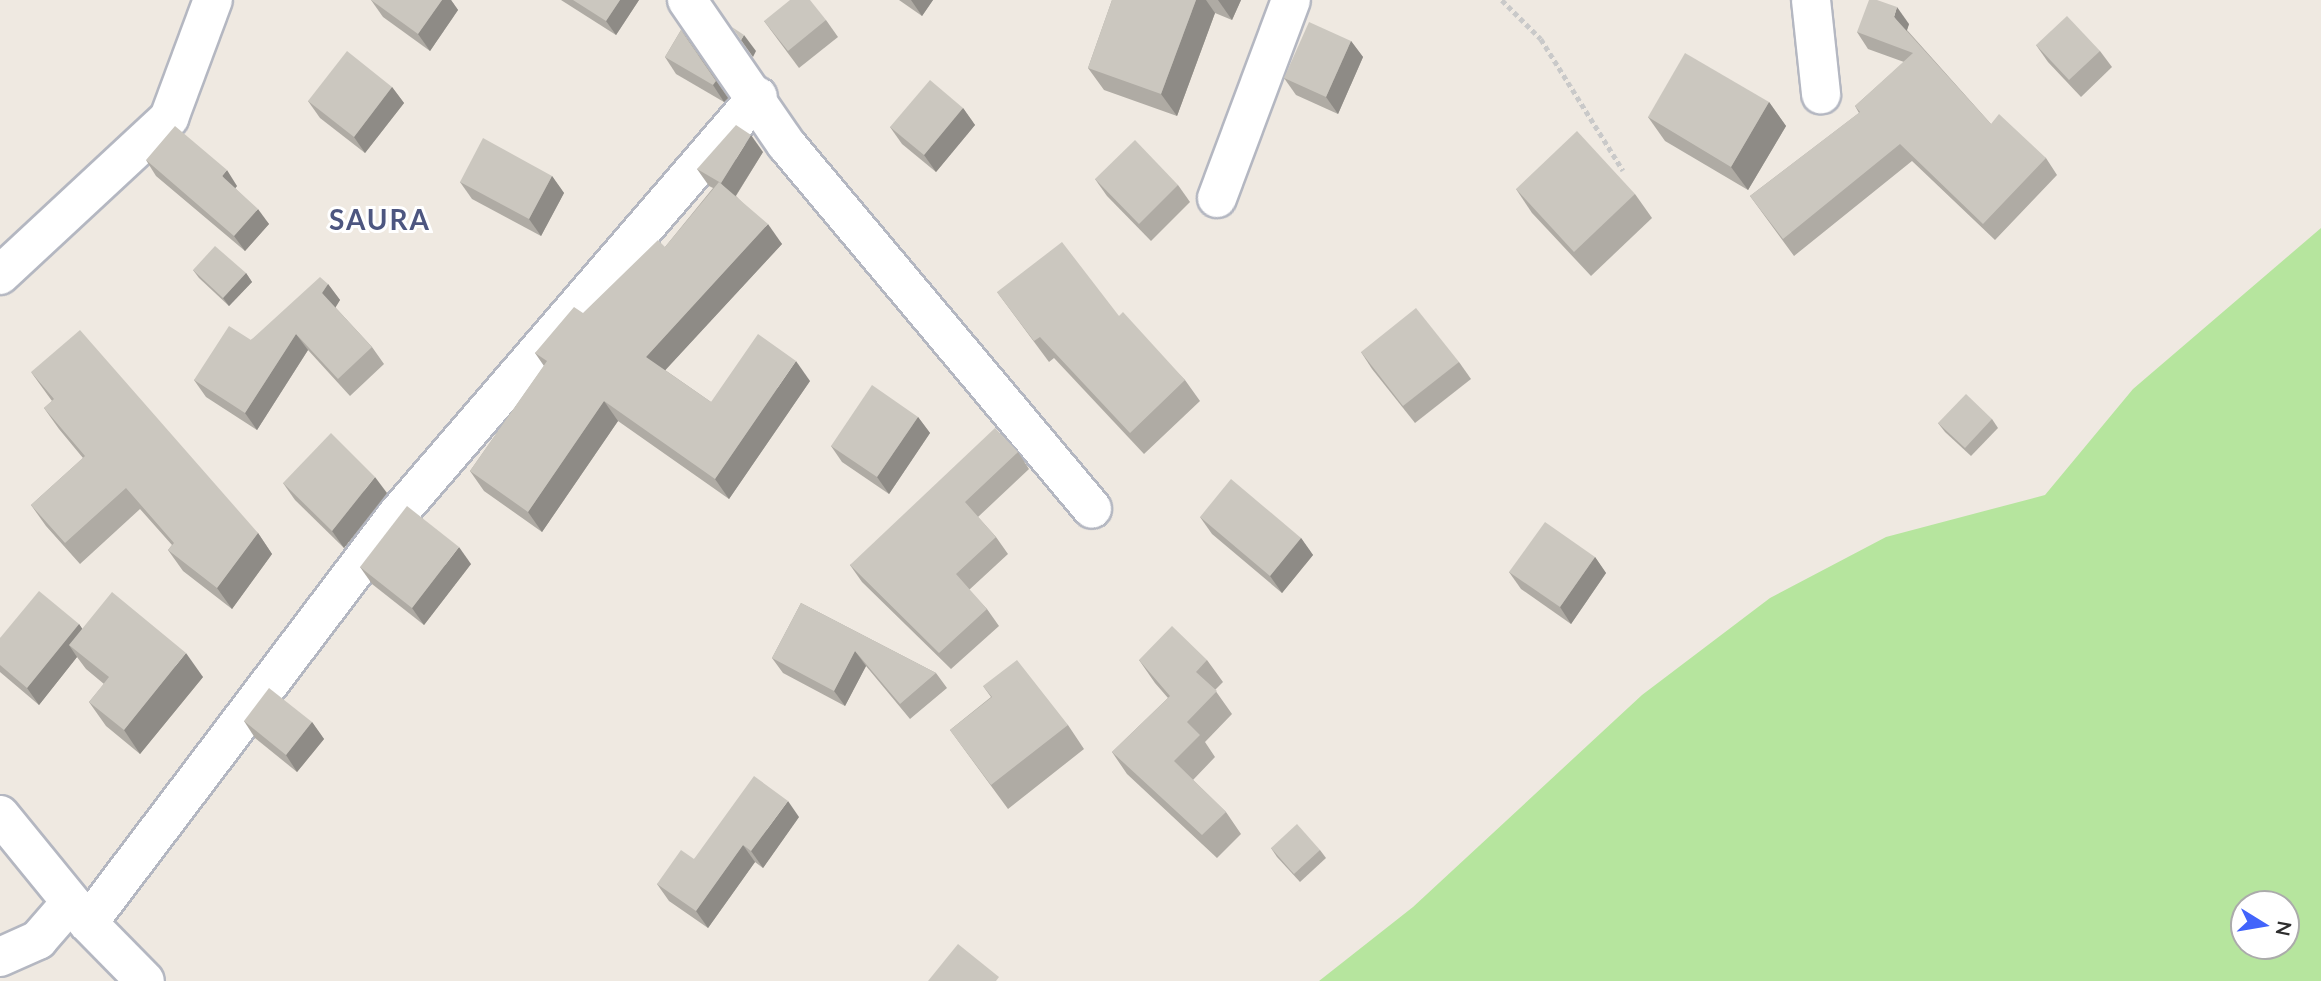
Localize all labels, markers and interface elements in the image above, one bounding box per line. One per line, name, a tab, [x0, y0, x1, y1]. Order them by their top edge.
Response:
district label: SAURA	[330, 202, 430, 236]
north arrow	[2230, 890, 2300, 960]
text: N	[2271, 919, 2297, 938]

